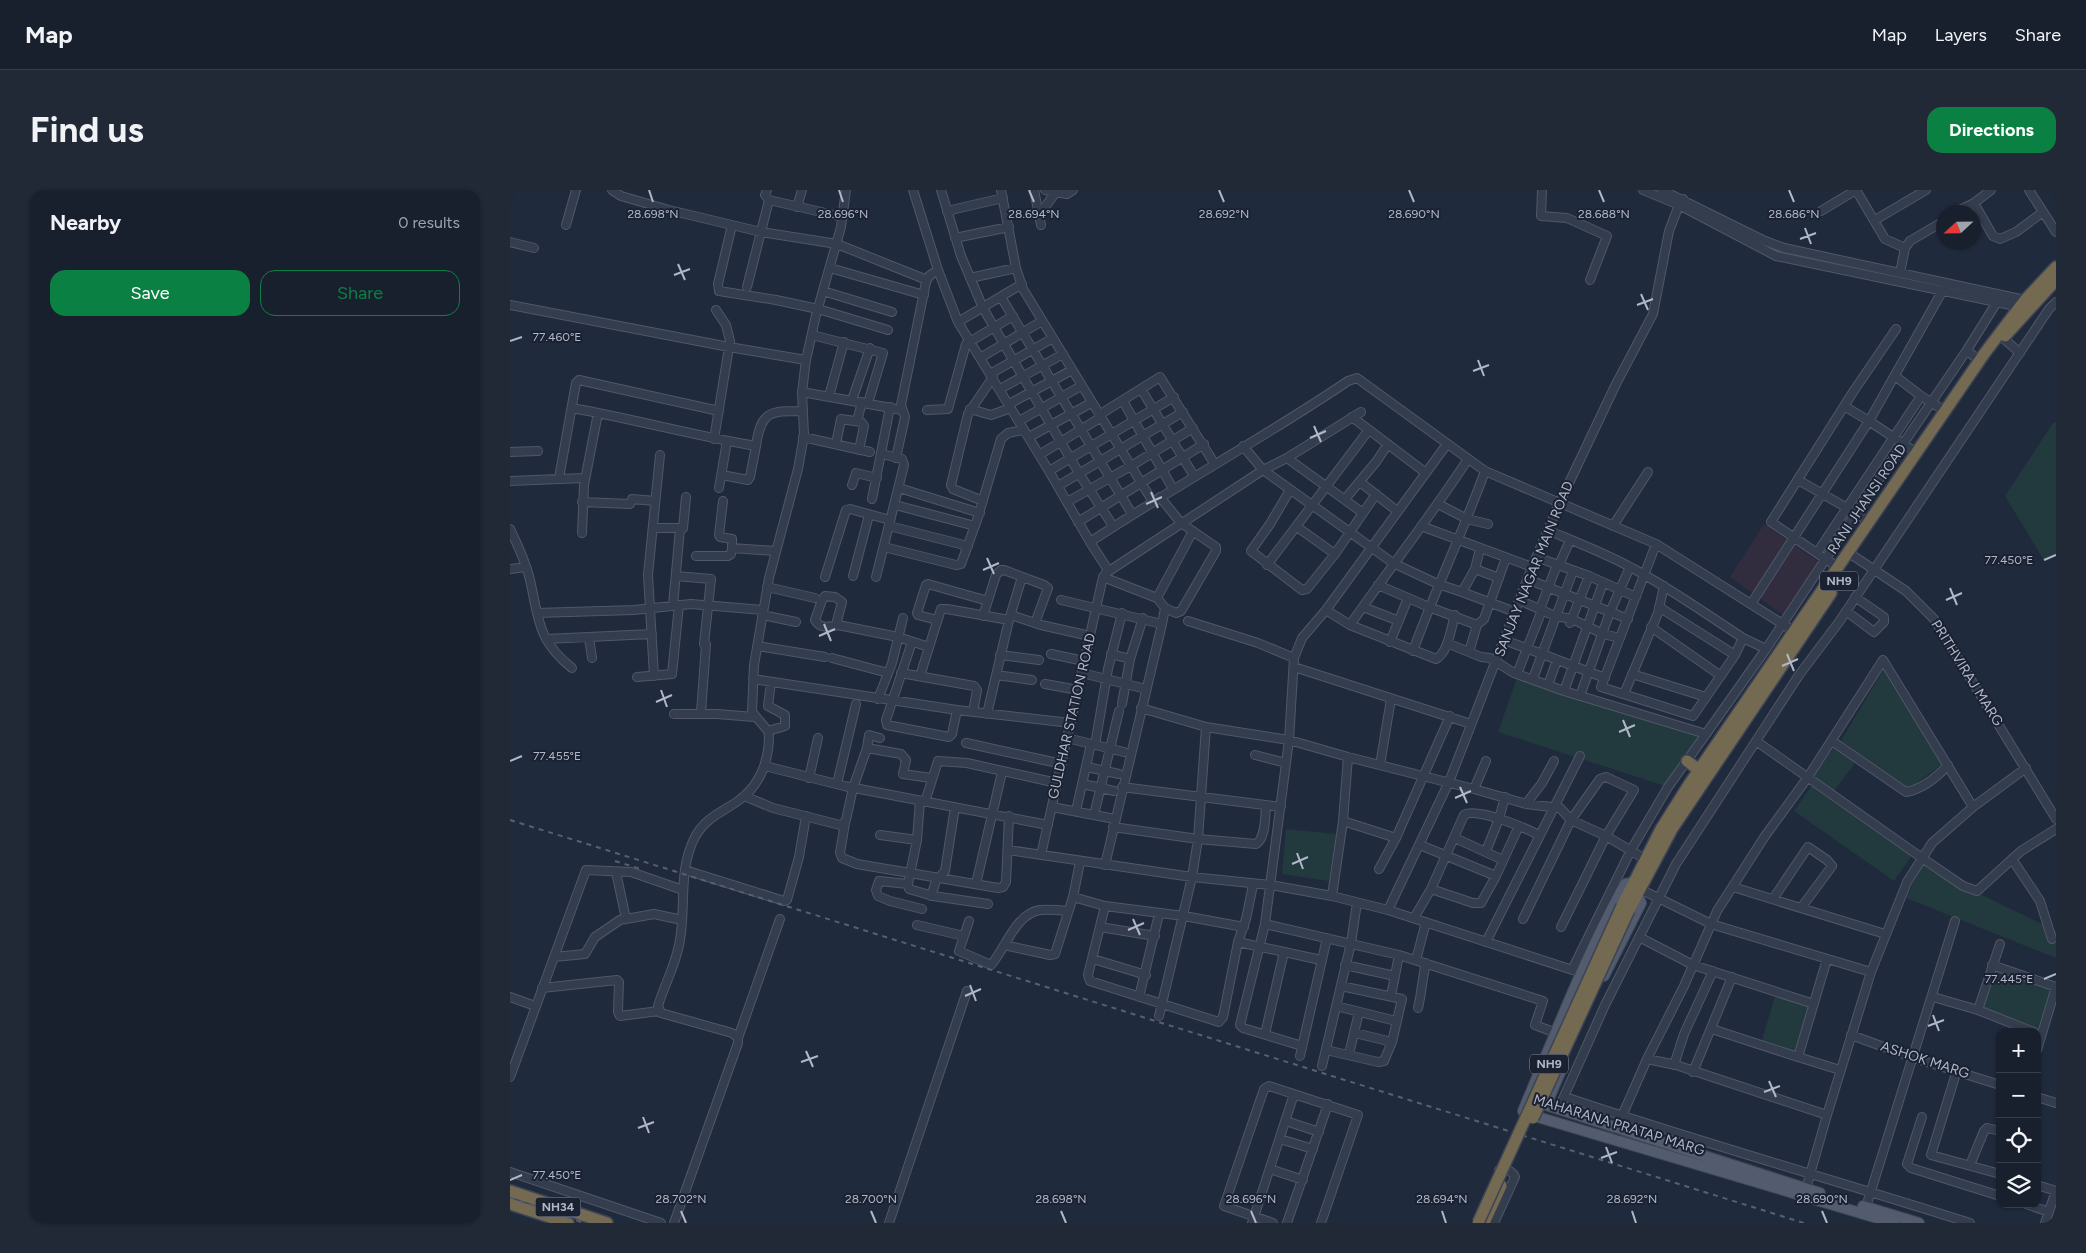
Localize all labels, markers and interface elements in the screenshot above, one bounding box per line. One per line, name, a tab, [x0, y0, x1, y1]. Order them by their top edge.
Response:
text: Map	[25, 20, 73, 49]
text: Map	[1872, 24, 1907, 46]
text: Layers	[1935, 24, 1987, 46]
text: Share	[2015, 24, 2061, 46]
button: Directions	[1927, 107, 2056, 153]
text: Find us	[30, 109, 144, 151]
north arrow	[1936, 205, 1981, 250]
text: 28.698°N	[627, 207, 679, 221]
text: 28.696°N	[818, 207, 868, 221]
text: 28.694°N	[1008, 207, 1060, 221]
text: 28.692°N	[1199, 207, 1249, 221]
text: 28.690°N	[1388, 207, 1440, 221]
text: 28.688°N	[1578, 207, 1630, 221]
text: 28.686°N	[1768, 207, 1820, 221]
text: Nearby	[50, 210, 121, 235]
text: 0 results	[398, 213, 460, 232]
button: Save	[50, 270, 250, 316]
button: Share	[260, 270, 460, 316]
text: 77.460°E	[533, 330, 581, 344]
street label: RANI JHANSI ROAD	[1824, 441, 1910, 557]
street label: SANJAY NAGAR MAIN ROAD	[1491, 479, 1577, 659]
text: 77.450°E	[1985, 553, 2033, 567]
road number: NH9	[1820, 572, 1858, 591]
street label: PRITHVIRAJ MARG	[1927, 617, 2007, 730]
street label: GULDHAR STATION ROAD	[1045, 631, 1099, 801]
text: 77.455°E	[533, 749, 581, 763]
text: 77.445°E	[1985, 972, 2033, 986]
map controls	[1996, 1028, 2041, 1208]
button: +	[1996, 1028, 2041, 1073]
street label: ASHOK MARG	[1879, 1038, 1972, 1082]
road number: NH9	[1530, 1054, 1568, 1074]
button: −	[1996, 1073, 2041, 1118]
street label: MAHARANA PRATAP MARG	[1531, 1091, 1707, 1159]
button: locate	[1996, 1118, 2041, 1163]
button: layers	[1996, 1163, 2041, 1208]
text: 77.450°E	[533, 1168, 581, 1182]
text: 28.702°N	[655, 1192, 707, 1206]
text: 28.700°N	[845, 1192, 897, 1206]
text: 28.698°N	[1035, 1192, 1087, 1206]
text: 28.696°N	[1226, 1192, 1276, 1206]
text: 28.694°N	[1416, 1192, 1468, 1206]
text: 28.692°N	[1607, 1192, 1657, 1206]
text: 28.690°N	[1796, 1192, 1848, 1206]
road number: NH34	[536, 1198, 580, 1216]

